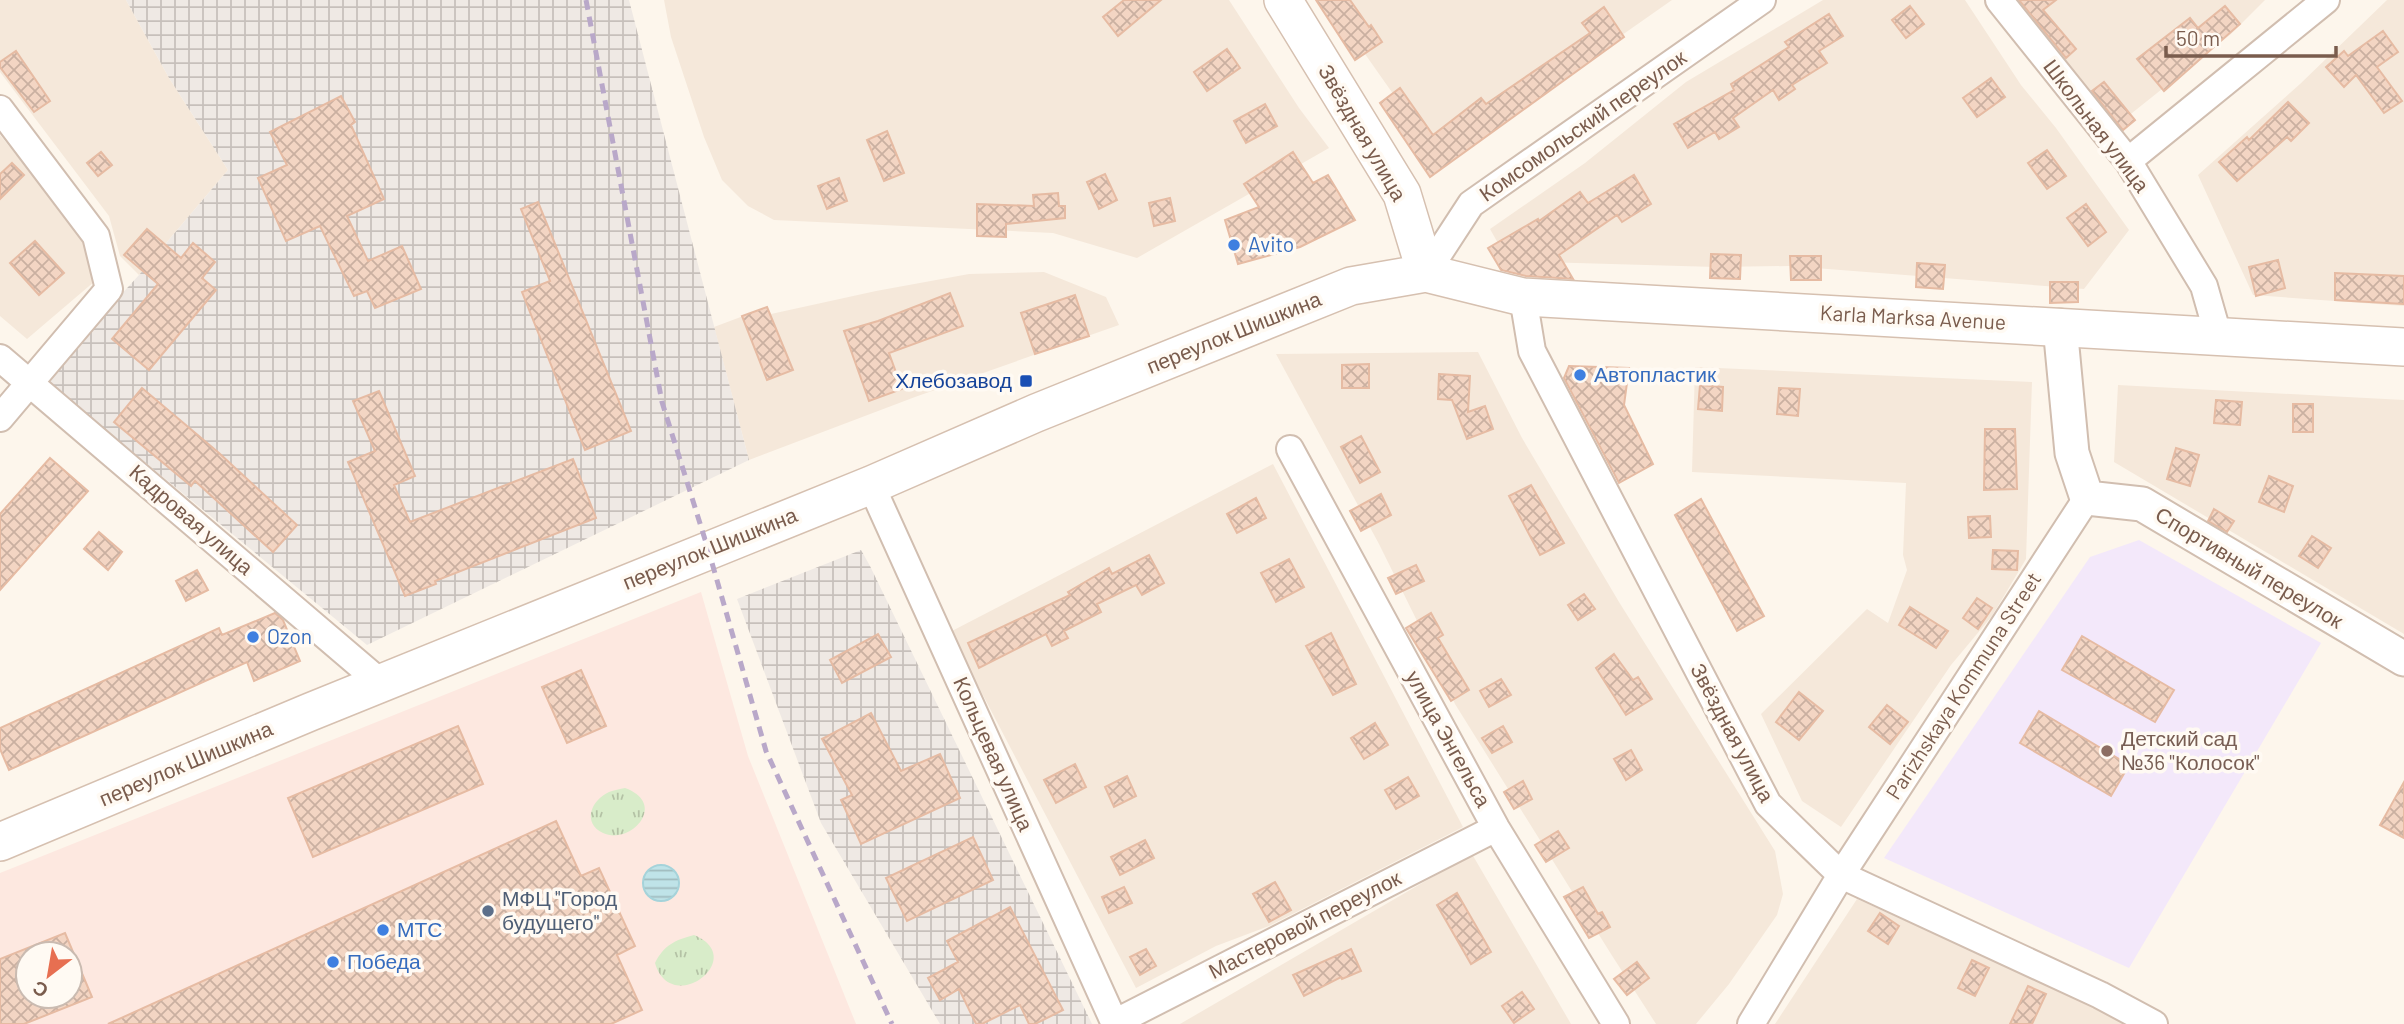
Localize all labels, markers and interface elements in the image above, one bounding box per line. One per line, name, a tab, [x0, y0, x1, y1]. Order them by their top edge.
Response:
scale bar	[2166, 14, 2336, 58]
text: 50 m	[2176, 25, 2220, 50]
street label: Комсомольский переулок	[1474, 43, 1691, 206]
street label: Школьная улица	[2039, 54, 2155, 197]
street label: Звёздная улица	[1314, 60, 1413, 205]
place label: Avito	[1248, 231, 1294, 256]
marker: Avito	[1226, 237, 1242, 253]
street label: переулок Шишкина	[1143, 285, 1325, 378]
street label: Karla Marksa Avenue	[1819, 299, 2007, 334]
place label: Автопластик	[1594, 361, 1717, 386]
place label: Хлебозавод	[895, 367, 1012, 392]
marker: Автопластик	[1572, 367, 1588, 383]
marker: Хлебозавод	[1018, 373, 1034, 389]
street label: Кадровая улица	[125, 458, 259, 579]
street label: переулок Шишкина	[619, 501, 801, 594]
street label: Спортивный переулок	[2152, 501, 2349, 633]
street label: Parizhskaya Kommuna Street	[1880, 567, 2046, 803]
place label: Ozon	[267, 623, 312, 648]
marker: Ozon	[245, 629, 261, 645]
street label: Звёздная улица	[1686, 659, 1781, 806]
street label: улица Энгельса	[1401, 666, 1497, 811]
street label: Кольцевая улица	[949, 672, 1040, 835]
street label: переулок Шишкина	[95, 715, 276, 810]
place label: Детский сад №36 "Колосок"	[2121, 725, 2260, 774]
marker: Детский сад №36 "Колосок"	[2099, 743, 2115, 759]
street label: Мастеровой переулок	[1204, 864, 1405, 983]
place label: МФЦ "Город будущего"	[502, 885, 617, 934]
marker: МФЦ "Город будущего"	[480, 903, 496, 919]
place label: МТС	[397, 916, 443, 941]
marker: МТС	[375, 922, 391, 938]
north arrow	[14, 940, 84, 1010]
place label: Победа	[347, 948, 421, 973]
marker: Победа	[325, 954, 341, 970]
text: С	[28, 976, 52, 1003]

